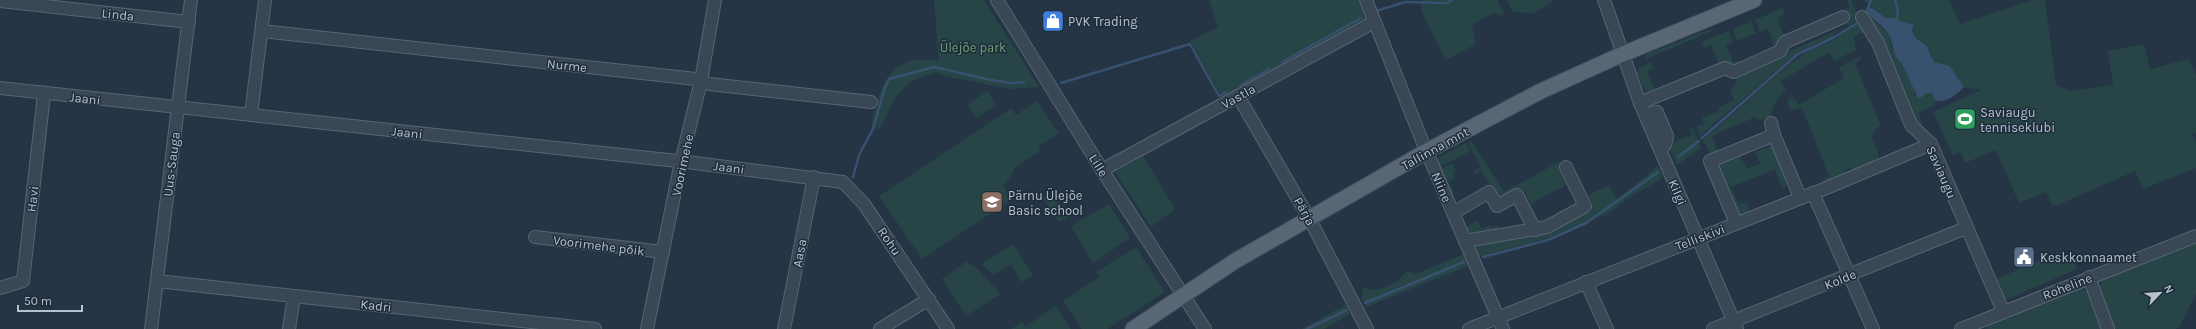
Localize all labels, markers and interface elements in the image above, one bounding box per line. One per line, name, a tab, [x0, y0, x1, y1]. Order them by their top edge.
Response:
street label: Linda	[101, 5, 135, 24]
shop icon: PVK Trading	[1040, 8, 1066, 34]
place label: PVK Trading	[1068, 14, 1138, 29]
park label: Ülejõe park	[940, 39, 1006, 55]
street label: Nurme	[546, 56, 588, 75]
street label: Vastla	[1219, 81, 1258, 112]
street label: Jaani	[69, 89, 101, 108]
place label: Saviaugu tenniseklubi	[1980, 105, 2055, 135]
sports icon: Saviaugu tenniseklubi	[1952, 106, 1978, 132]
street label: Jaani	[391, 123, 423, 142]
street label: Tallinna mnt	[1399, 124, 1472, 173]
street label: Uus-Sauga	[160, 131, 183, 197]
street label: Voorimehe	[669, 132, 696, 197]
street label: Saviaugu	[1923, 144, 1960, 201]
street label: Lille	[1086, 151, 1111, 180]
street label: Jaani	[713, 158, 745, 177]
street label: Niine	[1429, 170, 1455, 205]
street label: Kilgi	[1665, 177, 1690, 207]
street label: Havi	[24, 185, 41, 213]
place label: Pärnu Ülejõe Basic school	[1008, 187, 1083, 218]
school or university icon: Pärnu Ülejõe Basic school	[979, 189, 1005, 215]
street label: Pärja	[1291, 194, 1318, 228]
street label: Telliskivi	[1673, 221, 1727, 254]
street label: Rohu	[875, 224, 904, 258]
street label: Voorimehe põik	[552, 232, 646, 259]
street label: Aasa	[789, 238, 810, 269]
public building icon: Keskkonnaamet	[2011, 244, 2037, 270]
place label: Keskkonnaamet	[2040, 250, 2137, 265]
street label: Kolde	[1822, 266, 1859, 293]
street label: Roheline	[2040, 270, 2094, 303]
north arrow	[2140, 273, 2180, 313]
text: N	[2161, 283, 2176, 295]
scale bar	[18, 287, 82, 313]
text: 50 m	[24, 294, 52, 308]
street label: Kadri	[360, 296, 392, 315]

